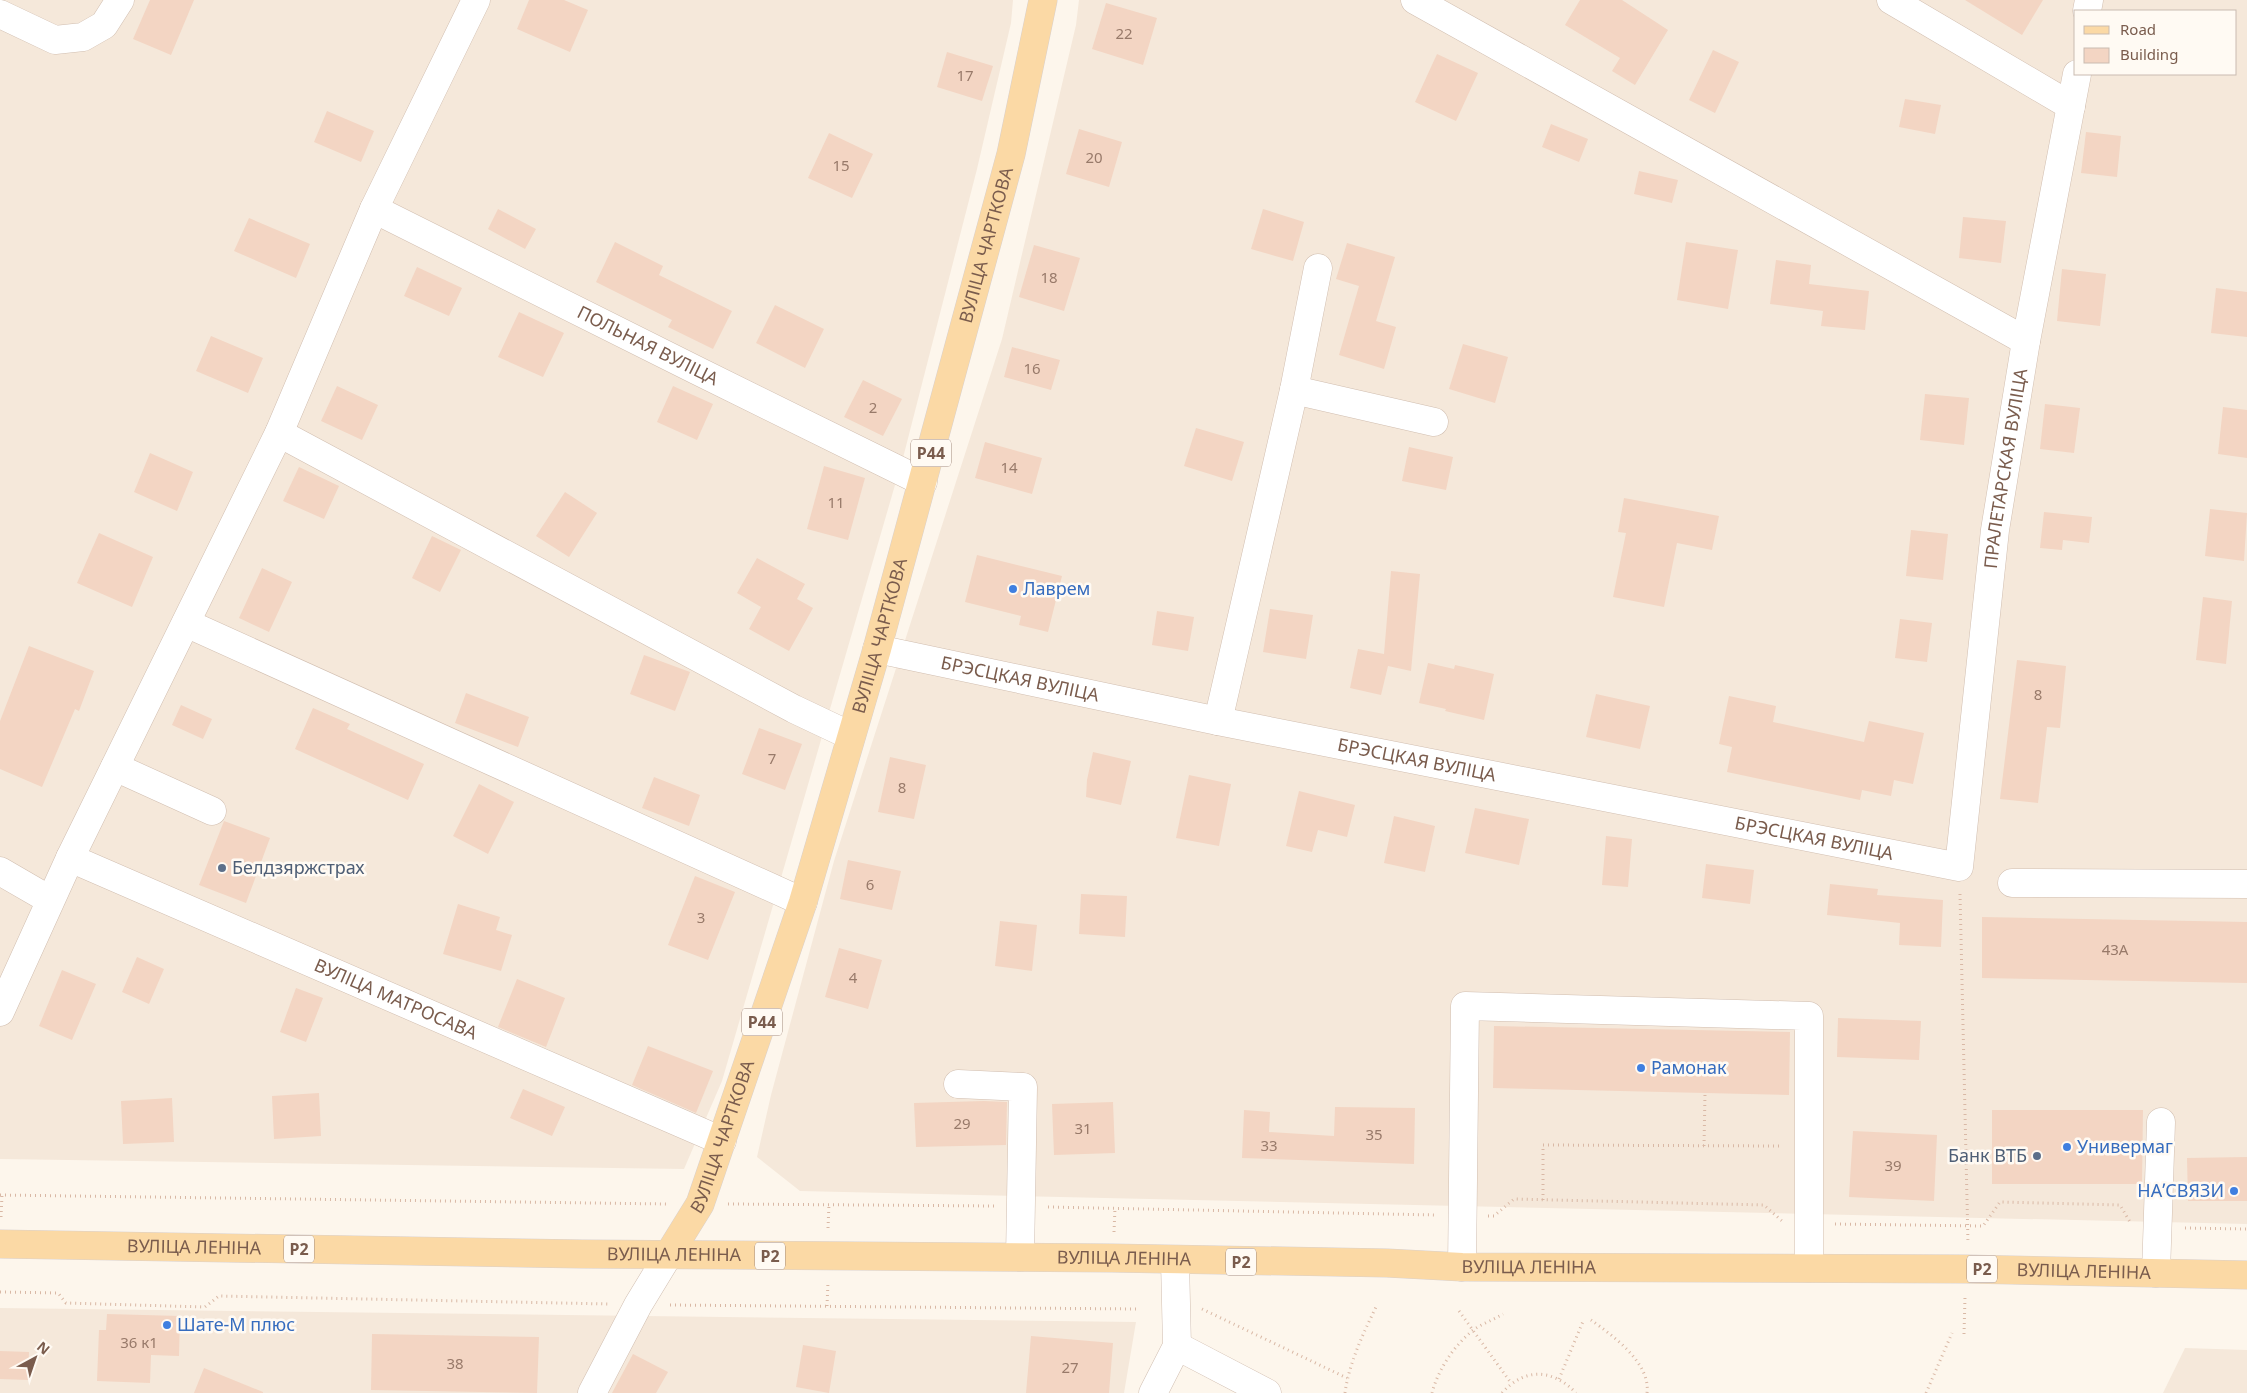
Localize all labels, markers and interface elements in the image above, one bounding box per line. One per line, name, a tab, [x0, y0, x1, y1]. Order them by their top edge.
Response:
legend	[2074, 10, 2237, 75]
text: Road	[2120, 19, 2156, 39]
house number: 22	[1115, 23, 1133, 43]
text: Building	[2120, 44, 2178, 64]
house number: 17	[956, 65, 974, 85]
house number: 20	[1085, 147, 1103, 167]
house number: 15	[832, 155, 850, 175]
street label: ВУЛІЦА ЧАРТКОВА	[953, 164, 1018, 325]
house number: 18	[1040, 267, 1058, 287]
street label: ПОЛЬНАЯ ВУЛІЦА	[573, 300, 723, 390]
house number: 16	[1023, 358, 1041, 378]
street label: ПРАЛЕТАРСКАЯ ВУЛІЦА	[1978, 366, 2032, 570]
house number: 2	[869, 397, 877, 417]
road number: Р44	[911, 439, 951, 466]
house number: 14	[1000, 457, 1018, 477]
house number: 11	[827, 492, 845, 512]
street label: ВУЛІЦА ЧАРТКОВА	[846, 555, 912, 716]
place label: Лаврем	[1023, 576, 1090, 600]
marker: Лаврем	[1007, 583, 1019, 595]
street label: БРЭСЦКАЯ ВУЛІЦА	[939, 650, 1102, 707]
house number: 8	[2034, 684, 2042, 704]
street label: БРЭСЦКАЯ ВУЛІЦА	[1336, 732, 1499, 787]
house number: 7	[768, 748, 776, 768]
house number: 8	[898, 777, 906, 797]
street label: БРЭСЦКАЯ ВУЛІЦА	[1733, 810, 1896, 865]
place label: Белдзяржстрах	[232, 855, 365, 879]
marker: Белдзяржстрах	[216, 862, 228, 874]
house number: 6	[866, 874, 874, 894]
house number: 3	[697, 907, 705, 927]
house number: 43А	[2102, 939, 2129, 959]
street label: ВУЛІЦА МАТРОСАВА	[311, 952, 482, 1045]
house number: 4	[849, 967, 858, 987]
road number: Р44	[742, 1009, 782, 1036]
place label: Рамонак	[1651, 1055, 1727, 1079]
street label: ВУЛІЦА ЧАРТКОВА	[684, 1056, 759, 1218]
marker: Рамонак	[1635, 1062, 1647, 1074]
house number: 29	[953, 1113, 971, 1133]
house number: 31	[1074, 1118, 1092, 1138]
house number: 35	[1365, 1124, 1383, 1144]
place label: Универмаг	[2077, 1134, 2173, 1158]
house number: 33	[1260, 1135, 1278, 1155]
marker: Универмаг	[2061, 1141, 2073, 1153]
place label: Банк ВТБ	[1948, 1143, 2027, 1167]
marker: Банк ВТБ	[2031, 1150, 2043, 1162]
house number: 39	[1884, 1155, 1902, 1175]
place label: НАʼСВЯЗИ	[2137, 1178, 2224, 1202]
marker: НАʼСВЯЗИ	[2228, 1185, 2240, 1197]
street label: ВУЛІЦА ЛЕНІНА	[127, 1233, 262, 1259]
road number: Р2	[284, 1236, 314, 1262]
street label: ВУЛІЦА ЛЕНІНА	[607, 1241, 742, 1266]
road number: Р2	[755, 1242, 785, 1270]
street label: ВУЛІЦА ЛЕНІНА	[1057, 1245, 1192, 1270]
road number: Р2	[1226, 1248, 1256, 1276]
street label: ВУЛІЦА ЛЕНІНА	[1462, 1254, 1596, 1279]
road number: Р2	[1967, 1256, 1997, 1282]
street label: ВУЛІЦА ЛЕНІНА	[2016, 1257, 2152, 1284]
place label: Шате-М плюс	[177, 1312, 295, 1336]
marker: Шате-М плюс	[161, 1319, 173, 1331]
house number: 36 к1	[120, 1332, 158, 1352]
north arrow	[10, 1333, 60, 1383]
text: N	[33, 1337, 54, 1359]
house number: 38	[446, 1353, 464, 1373]
house number: 27	[1061, 1357, 1079, 1377]

